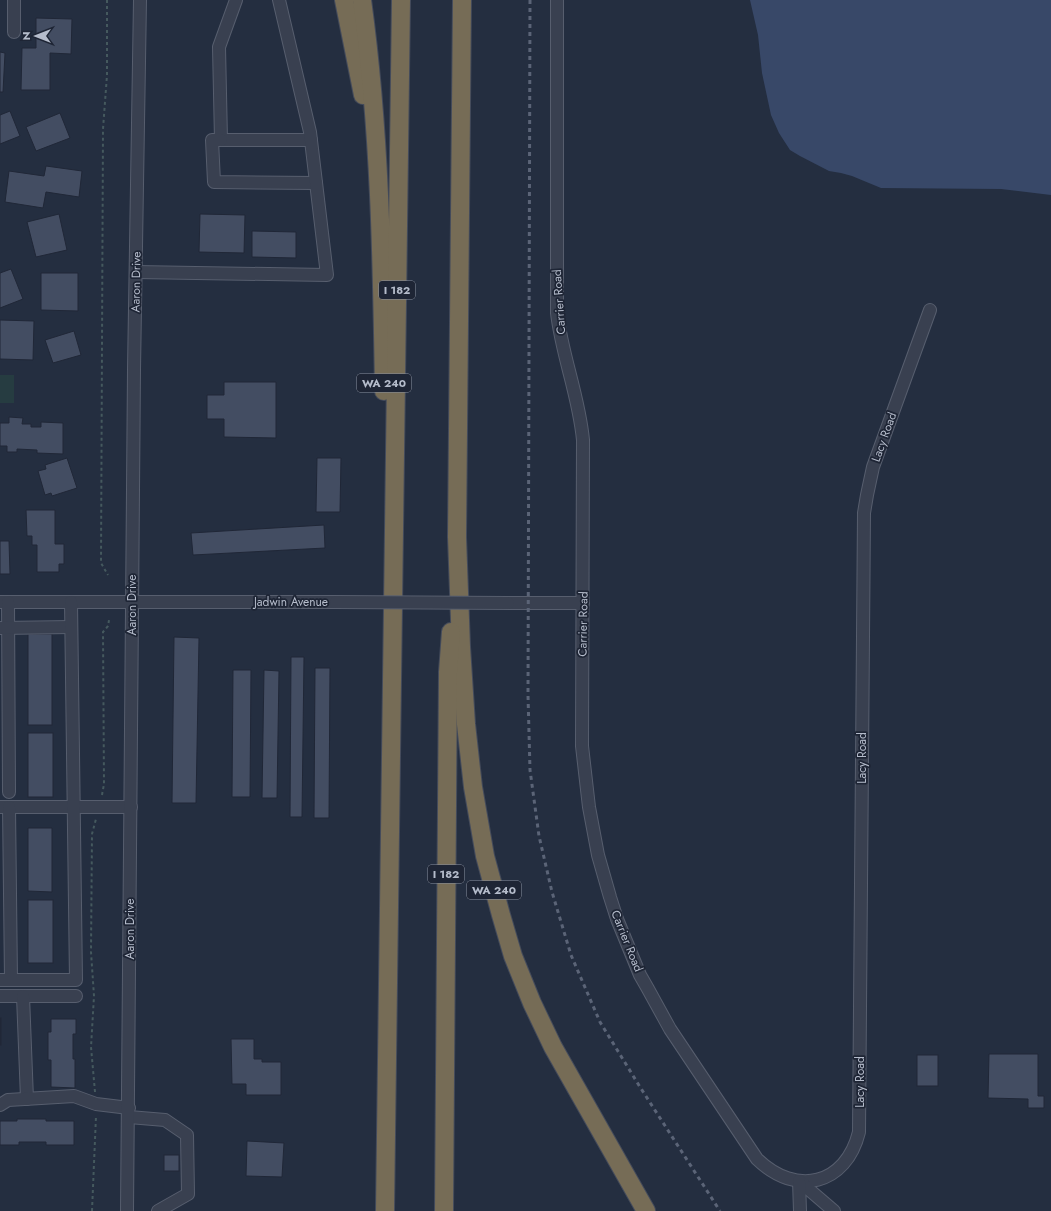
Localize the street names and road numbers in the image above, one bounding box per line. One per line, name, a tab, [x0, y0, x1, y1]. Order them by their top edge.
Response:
street label: Aaron Drive	[126, 251, 146, 313]
street label: Carrier Road	[548, 269, 570, 335]
road number: I 182	[379, 281, 415, 299]
road number: WA 240	[357, 374, 411, 392]
street label: Lacy Road	[867, 410, 901, 464]
street label: Aaron Drive	[123, 575, 141, 635]
street label: Carrier Road	[573, 591, 593, 657]
street label: Jadwin Avenue	[252, 593, 328, 611]
street label: Lacy Road	[853, 732, 871, 784]
road number: I 182	[428, 865, 464, 883]
road number: WA 240	[467, 881, 521, 899]
street label: Aaron Drive	[121, 899, 139, 959]
street label: Carrier Road	[606, 907, 648, 975]
street label: Lacy Road	[851, 1056, 869, 1108]

